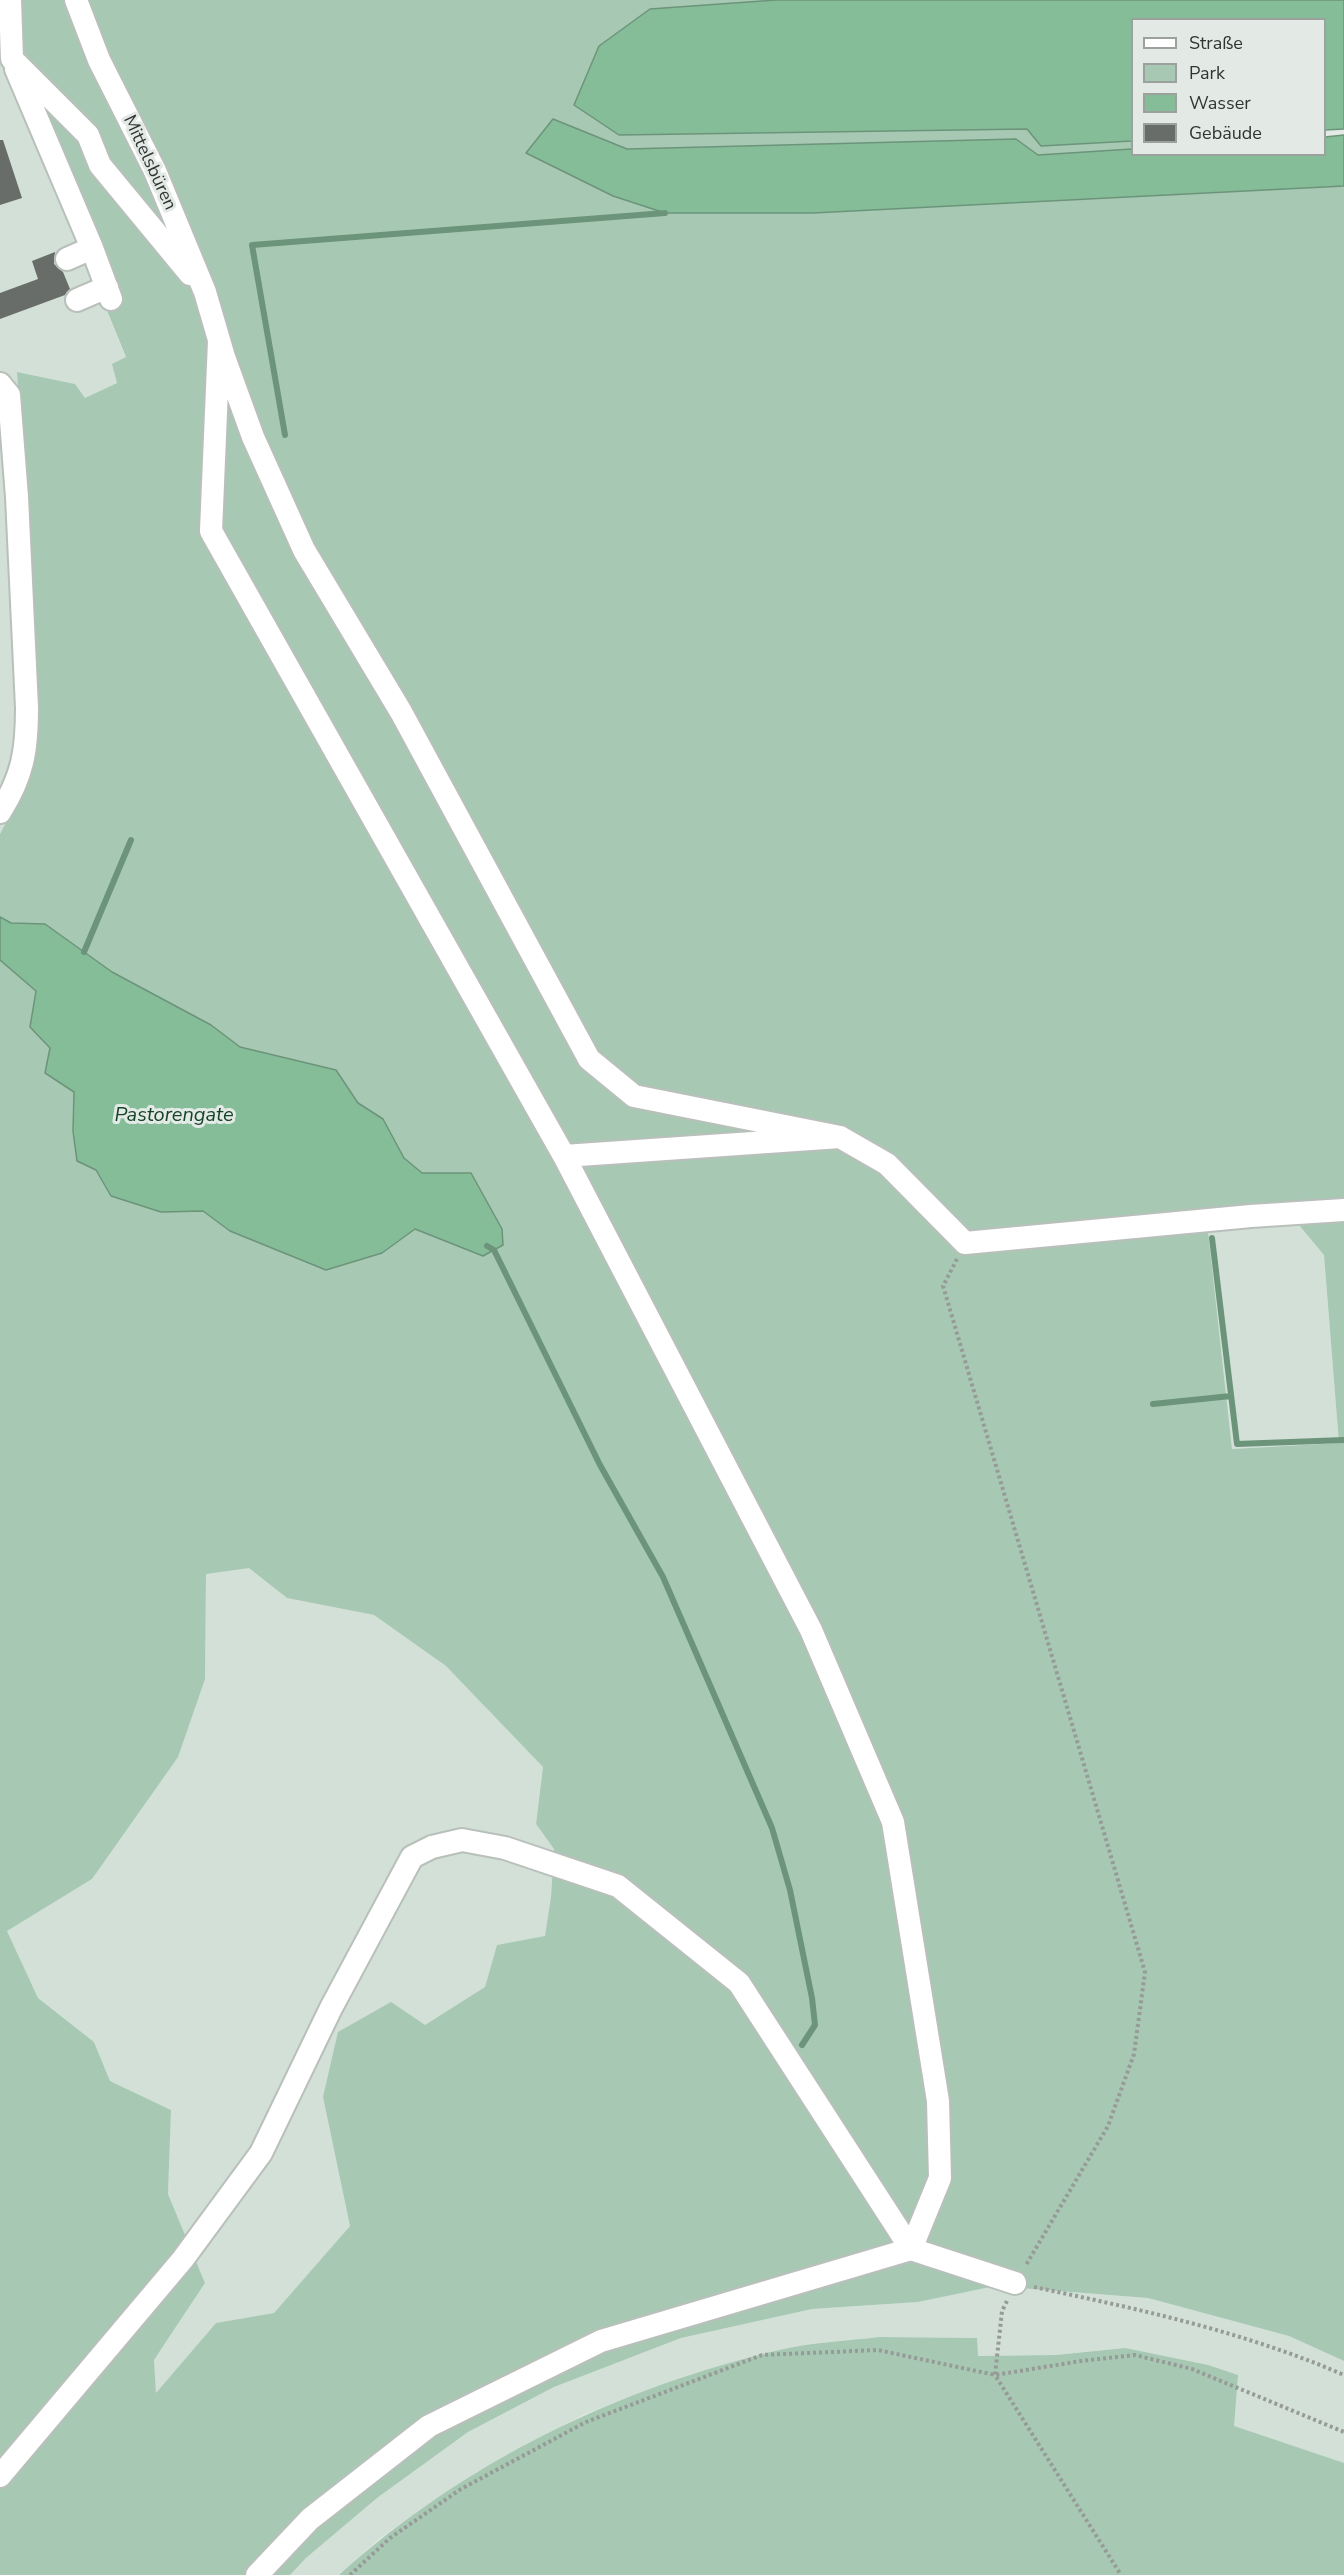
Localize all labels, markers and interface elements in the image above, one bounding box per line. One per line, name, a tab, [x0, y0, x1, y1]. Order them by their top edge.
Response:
legend	[1131, 18, 1326, 156]
text: Straße	[1189, 31, 1243, 55]
text: Park	[1189, 61, 1225, 85]
text: Wasser	[1189, 91, 1251, 115]
street label: Mittelsbüren	[118, 112, 180, 214]
text: Gebäude	[1189, 121, 1262, 145]
water label: Pastorengate	[114, 1104, 234, 1128]

